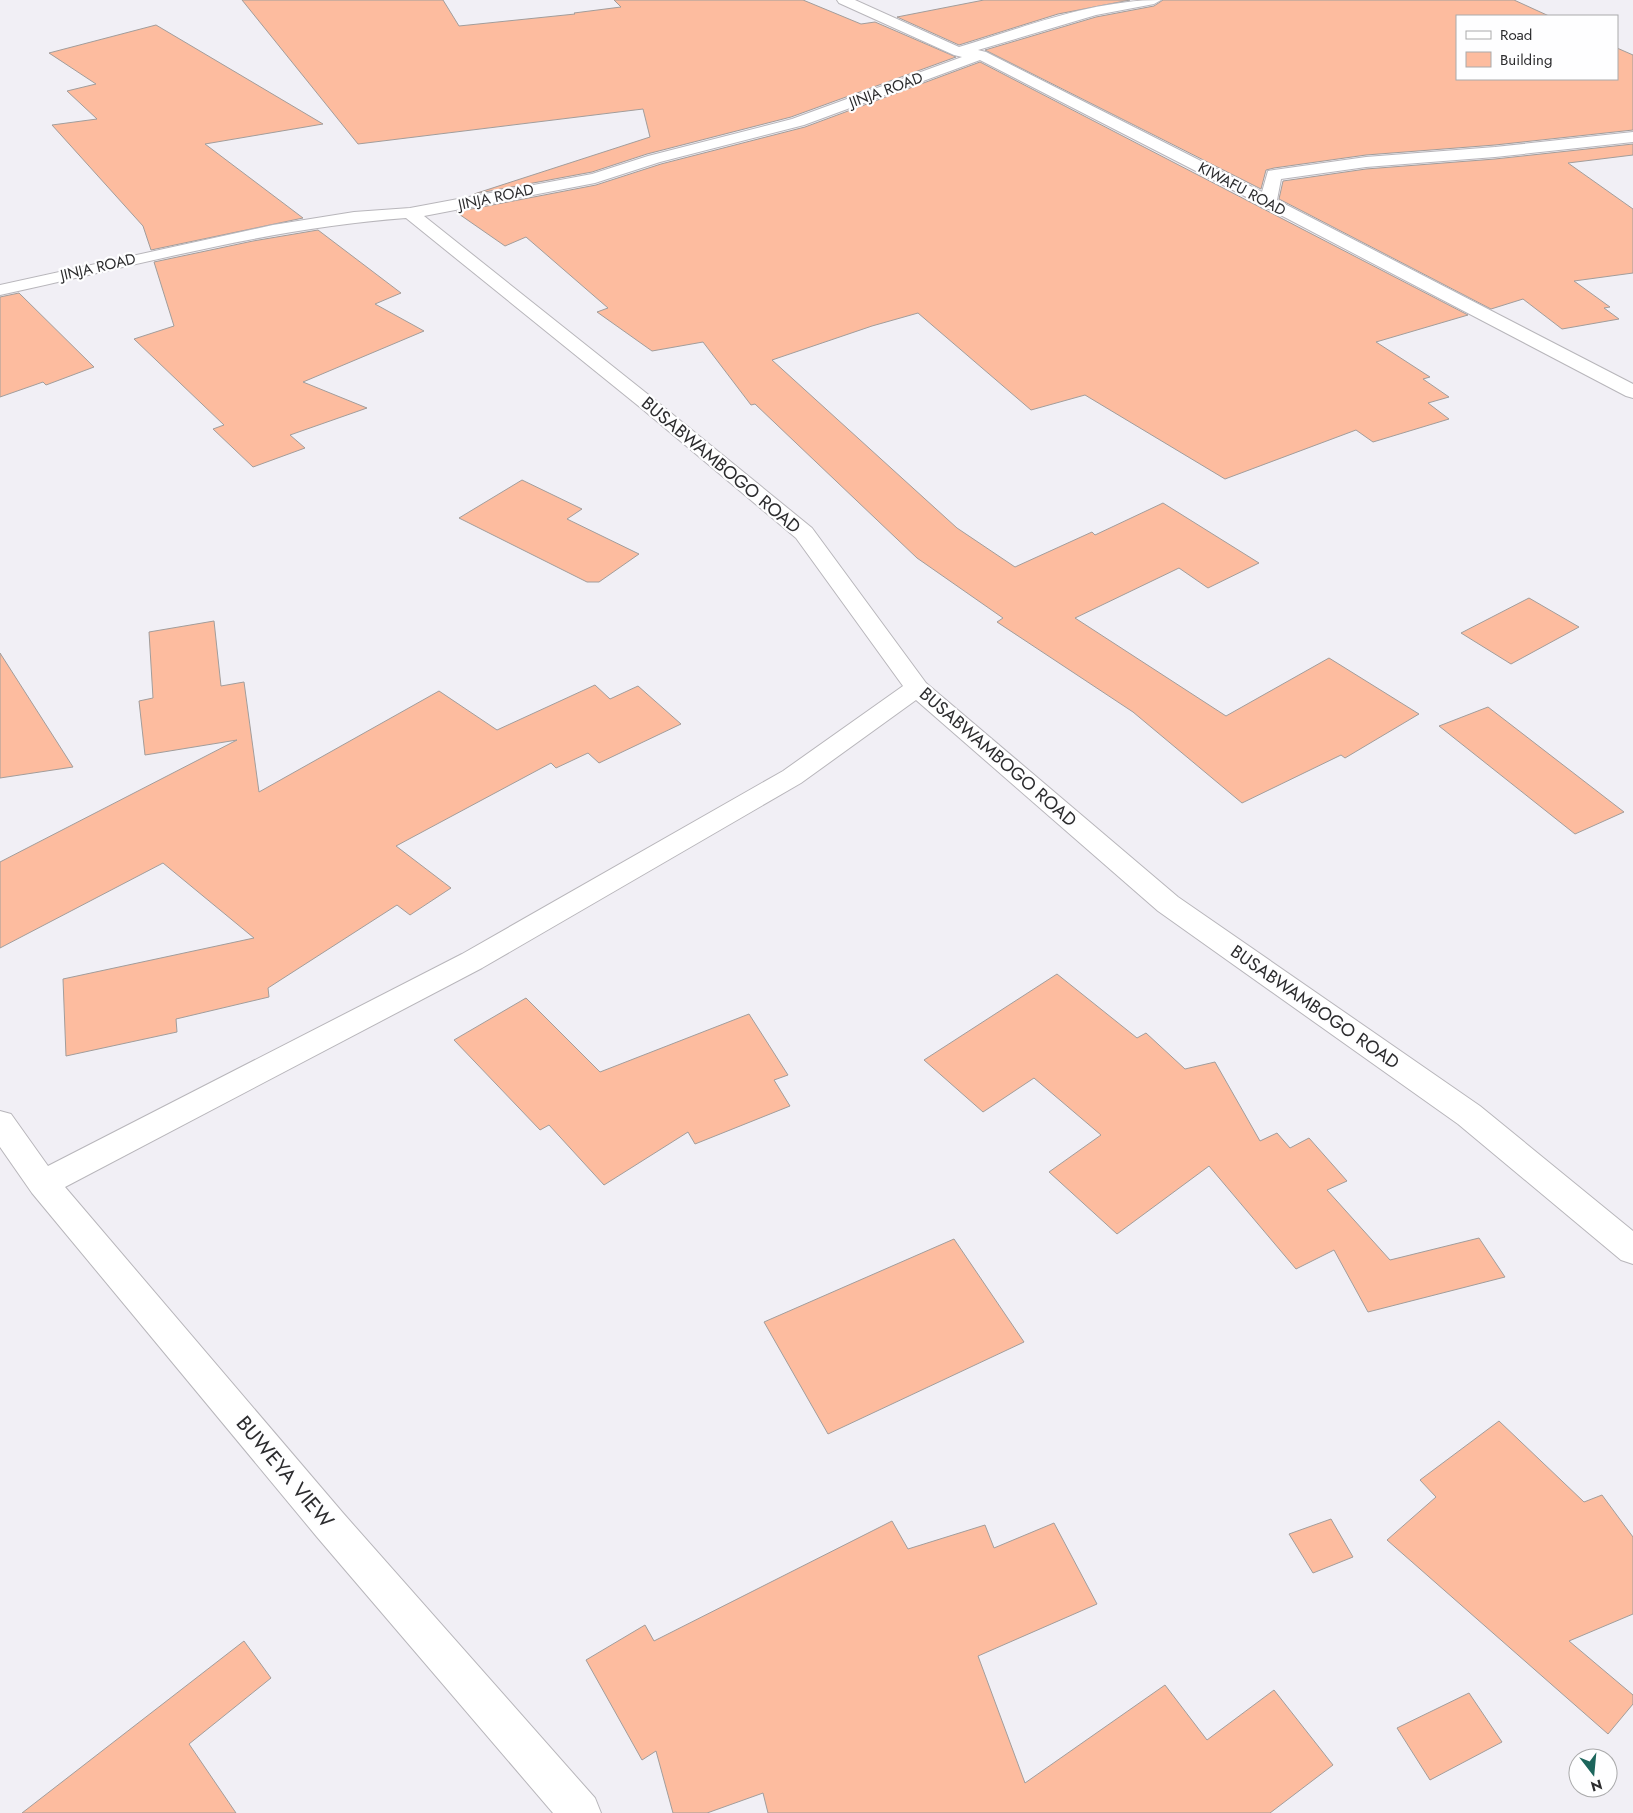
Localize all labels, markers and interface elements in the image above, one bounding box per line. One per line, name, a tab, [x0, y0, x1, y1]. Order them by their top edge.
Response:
legend	[1456, 15, 1618, 80]
text: Road	[1500, 24, 1532, 46]
text: Building	[1500, 49, 1552, 71]
street label: JINJA ROAD	[844, 67, 926, 114]
street label: KIWAFU ROAD	[1194, 157, 1290, 221]
street label: JINJA ROAD	[454, 178, 536, 216]
street label: JINJA ROAD	[56, 248, 138, 287]
street label: BUSABWAMBOGO ROAD	[636, 390, 806, 540]
street label: BUSABWAMBOGO ROAD	[914, 681, 1082, 833]
street label: BUSABWAMBOGO ROAD	[1225, 939, 1405, 1075]
street label: BUWEYA VIEW	[229, 1409, 341, 1535]
north arrow	[1568, 1748, 1618, 1798]
text: N	[1588, 1774, 1605, 1797]

